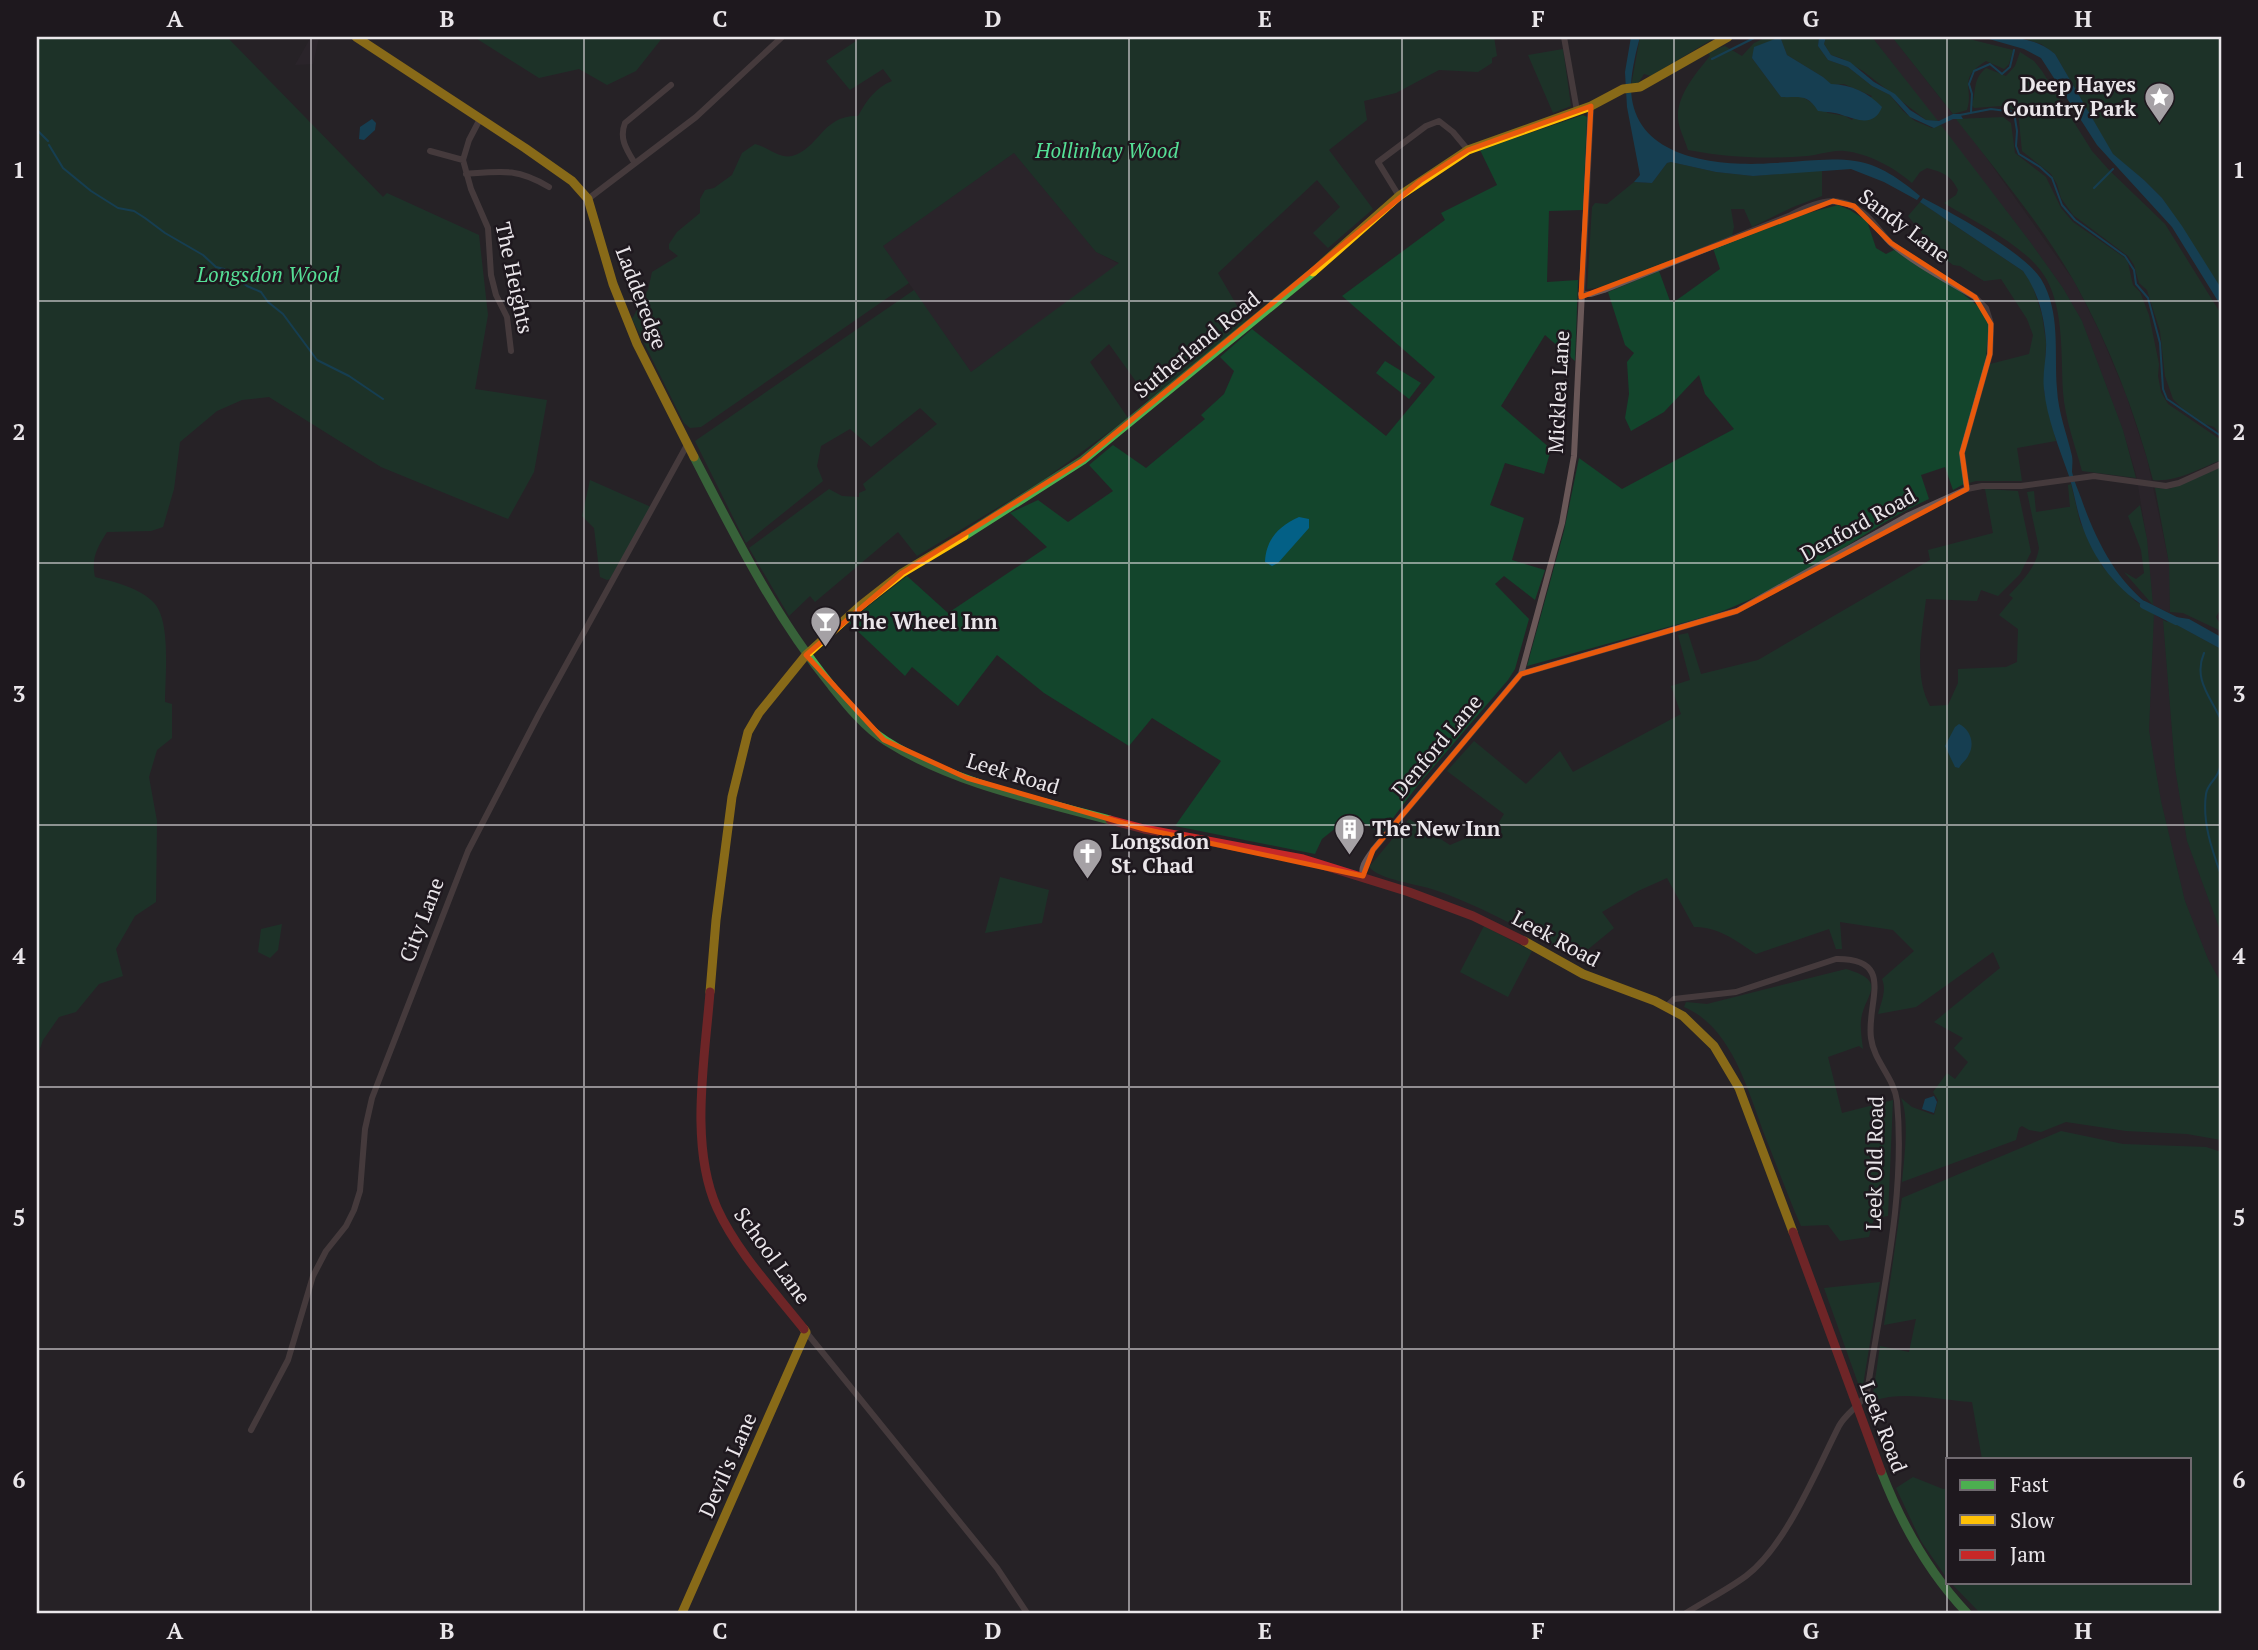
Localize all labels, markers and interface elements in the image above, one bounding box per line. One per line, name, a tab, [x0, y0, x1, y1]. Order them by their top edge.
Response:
text: A	[167, 3, 184, 34]
text: B	[440, 3, 455, 34]
text: C	[713, 3, 728, 34]
text: D	[985, 3, 1002, 34]
text: E	[1258, 3, 1272, 34]
text: F	[1531, 3, 1545, 34]
text: G	[1803, 3, 1820, 34]
text: H	[2074, 3, 2092, 34]
place label: Deep Hayes Country Park	[2003, 70, 2137, 122]
place icon: Deep Hayes Country Park	[2142, 80, 2176, 124]
park label: Hollinhay Wood	[1034, 136, 1179, 164]
text: 1	[13, 154, 26, 185]
text: 1	[2233, 154, 2246, 185]
street label: Sandy Lane	[1853, 182, 1956, 269]
street label: The Heights	[489, 219, 540, 336]
street label: Ladderedge	[610, 242, 674, 353]
park label: Longsdon Wood	[196, 260, 340, 288]
street label: Sutherland Road	[1127, 284, 1266, 404]
street label: Micklea Lane	[1541, 330, 1575, 454]
text: 2	[13, 416, 26, 447]
text: 2	[2233, 416, 2246, 447]
street label: Denford Road	[1795, 481, 1921, 567]
bar icon: The Wheel Inn	[808, 605, 842, 649]
place label: The Wheel Inn	[848, 607, 998, 635]
text: 3	[13, 678, 26, 709]
text: 3	[2233, 678, 2246, 709]
street label: Denford Lane	[1385, 688, 1488, 803]
street label: Leek Road	[964, 746, 1063, 800]
building icon: The New Inn	[1332, 812, 1366, 856]
place label: The New Inn	[1372, 814, 1501, 842]
place label: Longsdon St. Chad	[1111, 827, 1210, 879]
church icon: Longsdon St. Chad	[1071, 837, 1105, 881]
street label: City Lane	[392, 873, 450, 966]
street label: Leek Road	[1508, 903, 1605, 973]
text: 4	[13, 940, 26, 971]
text: 4	[2233, 940, 2246, 971]
street label: Leek Old Road	[1859, 1095, 1889, 1230]
street label: School Lane	[728, 1201, 817, 1309]
text: 5	[13, 1202, 26, 1233]
text: 5	[2233, 1202, 2246, 1233]
street label: Leek Road	[1854, 1377, 1914, 1477]
street label: Devil's Lane	[692, 1408, 763, 1521]
legend	[1946, 1458, 2192, 1584]
text: 6	[13, 1464, 26, 1495]
text: 6	[2233, 1464, 2246, 1495]
text: Fast	[2010, 1470, 2049, 1498]
text: Slow	[2010, 1506, 2055, 1534]
text: Jam	[2010, 1540, 2046, 1568]
text: A	[167, 1615, 184, 1646]
text: B	[440, 1615, 455, 1646]
text: C	[713, 1615, 728, 1646]
text: D	[985, 1615, 1002, 1646]
text: E	[1258, 1615, 1272, 1646]
text: F	[1531, 1615, 1545, 1646]
text: G	[1803, 1615, 1820, 1646]
text: H	[2074, 1615, 2092, 1646]

